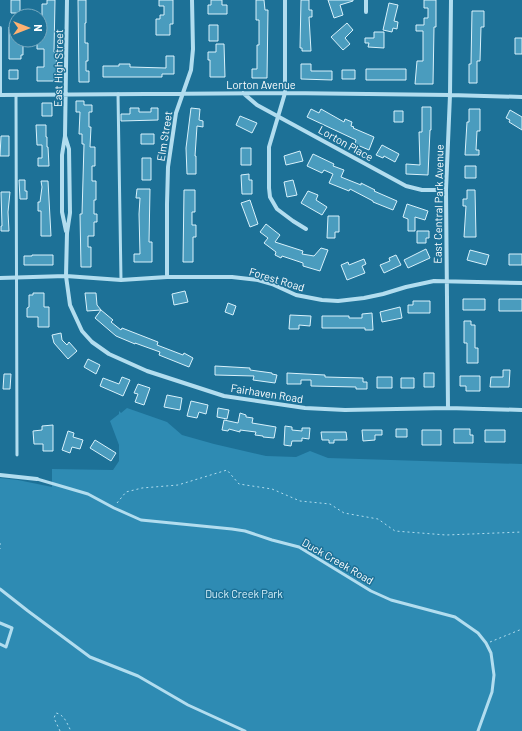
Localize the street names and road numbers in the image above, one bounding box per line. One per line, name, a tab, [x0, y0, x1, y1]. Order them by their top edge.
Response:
street label: East High Street	[51, 29, 65, 107]
street label: Lorton Avenue	[226, 78, 296, 91]
street label: Elm Street	[154, 110, 174, 162]
street label: Lorton Place	[316, 123, 376, 163]
street label: East Central Park Avenue	[430, 144, 446, 264]
street label: Forest Road	[248, 264, 306, 294]
street label: Fairhaven Road	[230, 381, 304, 405]
street label: Duck Creek Road	[300, 535, 376, 587]

